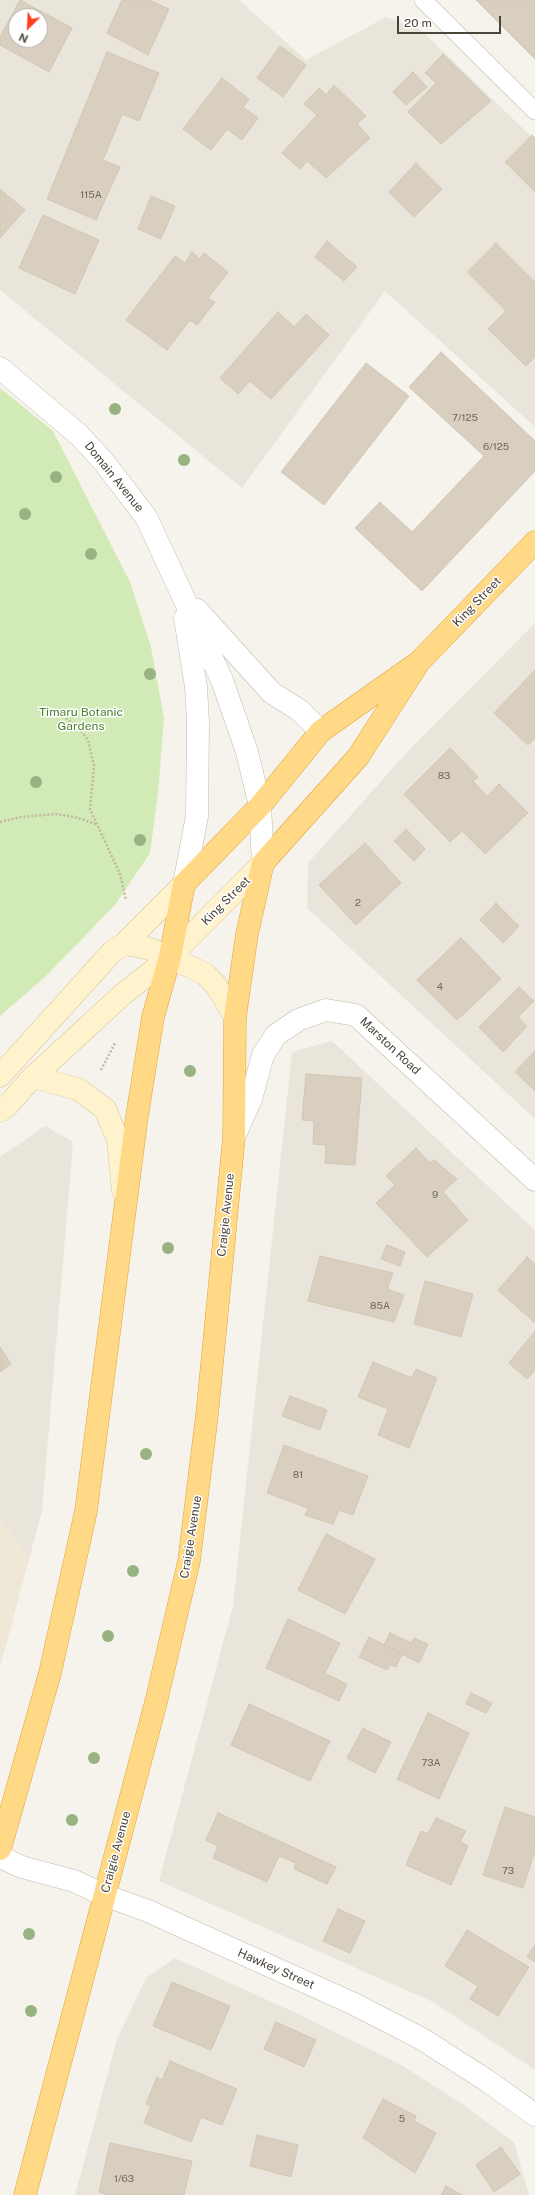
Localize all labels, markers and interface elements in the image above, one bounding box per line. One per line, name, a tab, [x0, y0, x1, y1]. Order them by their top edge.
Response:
north arrow	[8, 8, 48, 48]
scale bar	[399, 8, 503, 34]
text: 20 m	[404, 16, 432, 30]
text: N	[17, 31, 30, 45]
house number: 115A	[80, 189, 102, 201]
house number: 7/125	[452, 412, 478, 424]
street label: Domain Avenue	[81, 439, 147, 515]
house number: 6/125	[483, 441, 509, 453]
street label: King Street	[450, 574, 504, 630]
park label: Timaru Botanic Gardens	[39, 705, 123, 733]
house number: 83	[438, 770, 450, 782]
street label: King Street	[198, 873, 254, 929]
house number: 2	[355, 897, 361, 909]
house number: 4	[437, 981, 443, 993]
street label: Marston Road	[357, 1014, 423, 1078]
street label: Craigie Avenue	[214, 1173, 238, 1257]
house number: 9	[432, 1189, 438, 1201]
house number: 85A	[370, 1300, 390, 1312]
house number: 81	[293, 1469, 303, 1481]
street label: Craigie Avenue	[177, 1495, 205, 1579]
house number: 73A	[421, 1757, 441, 1769]
street label: Craigie Avenue	[98, 1810, 134, 1894]
house number: 73	[502, 1865, 514, 1877]
street label: Hawkey Street	[235, 1946, 317, 1992]
house number: 5	[399, 2113, 405, 2125]
house number: 1/63	[114, 2173, 134, 2185]

